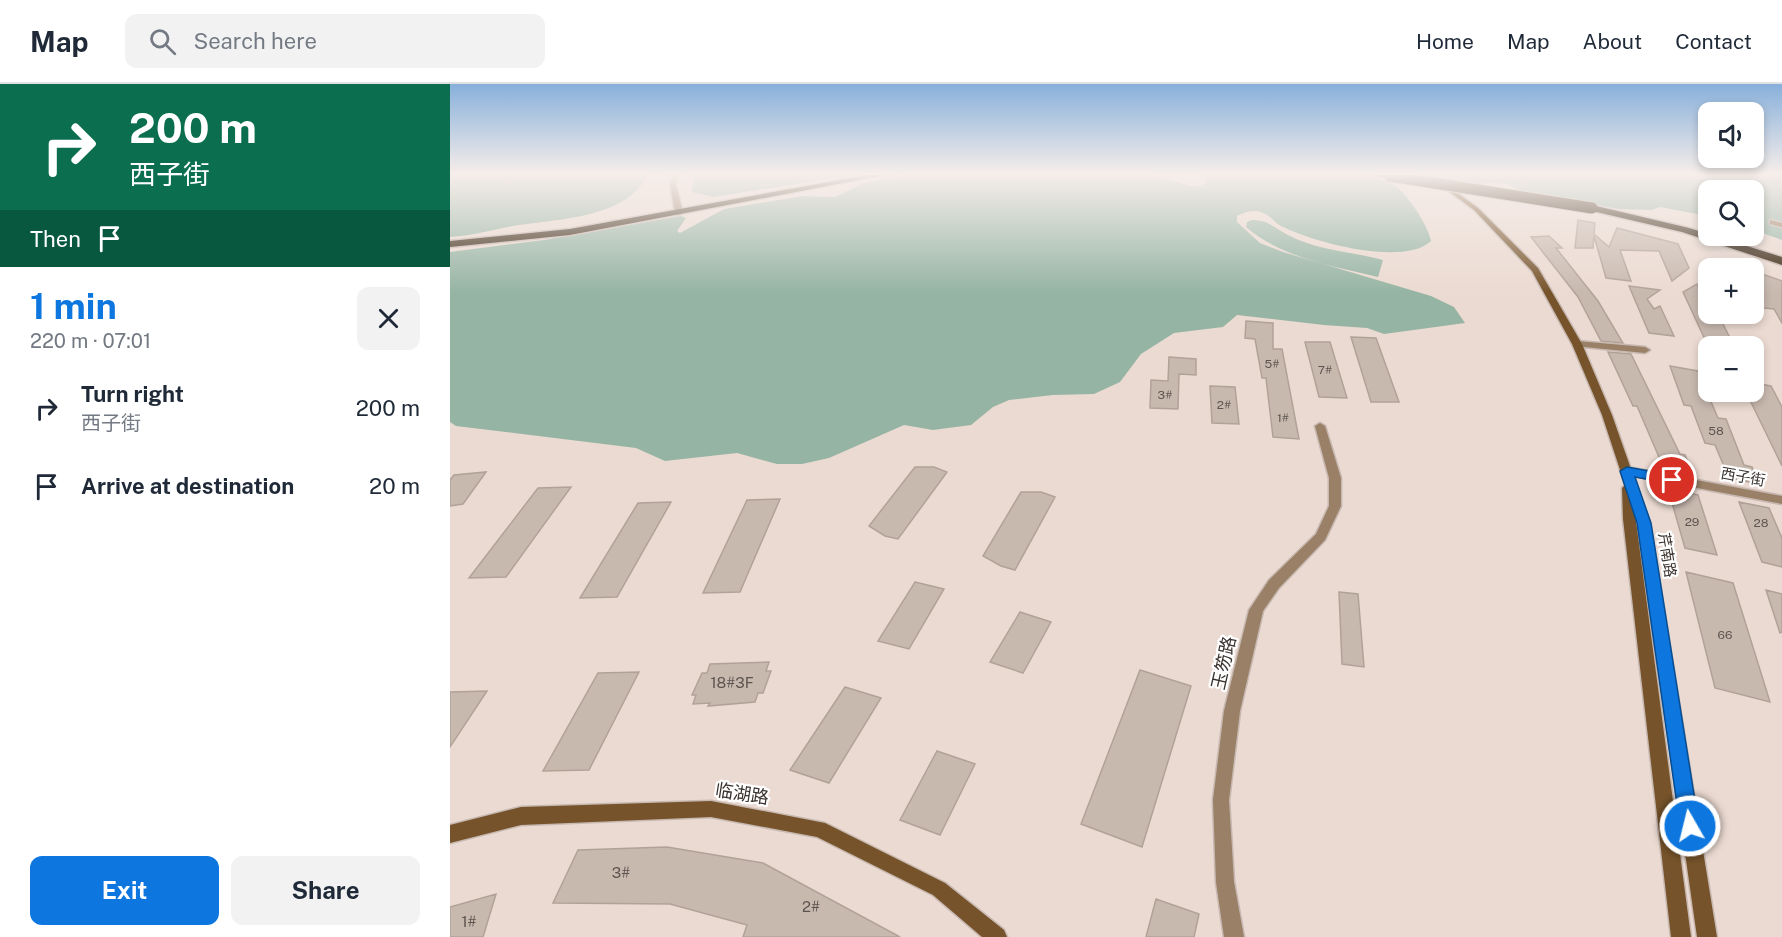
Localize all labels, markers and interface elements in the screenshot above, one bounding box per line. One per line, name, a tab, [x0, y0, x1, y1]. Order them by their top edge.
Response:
search box	[125, 14, 545, 68]
text: Map	[30, 25, 89, 58]
icon: search	[146, 25, 179, 58]
text: Search here	[194, 28, 317, 54]
text: Home	[1416, 29, 1474, 54]
text: Map	[1507, 29, 1550, 54]
text: About	[1583, 29, 1642, 54]
text: Contact	[1675, 29, 1752, 54]
map controls	[1698, 102, 1764, 402]
button: sound	[1698, 102, 1764, 168]
text: 200 m	[129, 103, 257, 152]
icon: right	[30, 108, 108, 186]
text: 西子街	[129, 158, 210, 190]
button: search	[1698, 180, 1764, 246]
icon: arrive	[93, 222, 126, 255]
text: Then	[30, 226, 81, 252]
button: +	[1698, 258, 1764, 324]
text: 1 min	[30, 285, 117, 327]
button: close	[357, 287, 420, 350]
text: 220 m · 07:01	[30, 329, 151, 353]
button: −	[1698, 336, 1764, 402]
house number: 5#	[1265, 357, 1279, 371]
house number: 7#	[1318, 363, 1332, 377]
text: Turn right	[81, 381, 184, 407]
house number: 3#	[1158, 388, 1172, 402]
icon: right	[30, 392, 63, 425]
text: 200 m	[356, 395, 420, 421]
house number: 2#	[1217, 398, 1231, 412]
text: 西子街	[81, 411, 141, 435]
house number: 1#	[1277, 411, 1289, 425]
house number: 58	[1708, 424, 1724, 438]
pin	[1646, 454, 1697, 505]
icon: arrive	[1655, 463, 1688, 496]
street label: 西子街	[1719, 464, 1767, 489]
icon: arrive	[30, 470, 63, 503]
text: Arrive at destination	[81, 473, 294, 499]
text: 20 m	[369, 473, 420, 499]
house number: 29	[1685, 515, 1699, 529]
house number: 28	[1754, 516, 1769, 530]
street label: 芹南路	[1656, 531, 1679, 578]
house number: 66	[1718, 628, 1732, 642]
street label: 玉笏路	[1207, 634, 1240, 692]
house number: 18#3F	[710, 674, 754, 691]
street label: 临湖路	[714, 779, 770, 808]
position arrow	[1658, 794, 1722, 858]
button: Exit	[30, 856, 219, 925]
button: Share	[231, 856, 420, 925]
house number: 3#	[612, 864, 630, 881]
house number: 2#	[802, 898, 820, 915]
house number: 1#	[461, 913, 477, 930]

